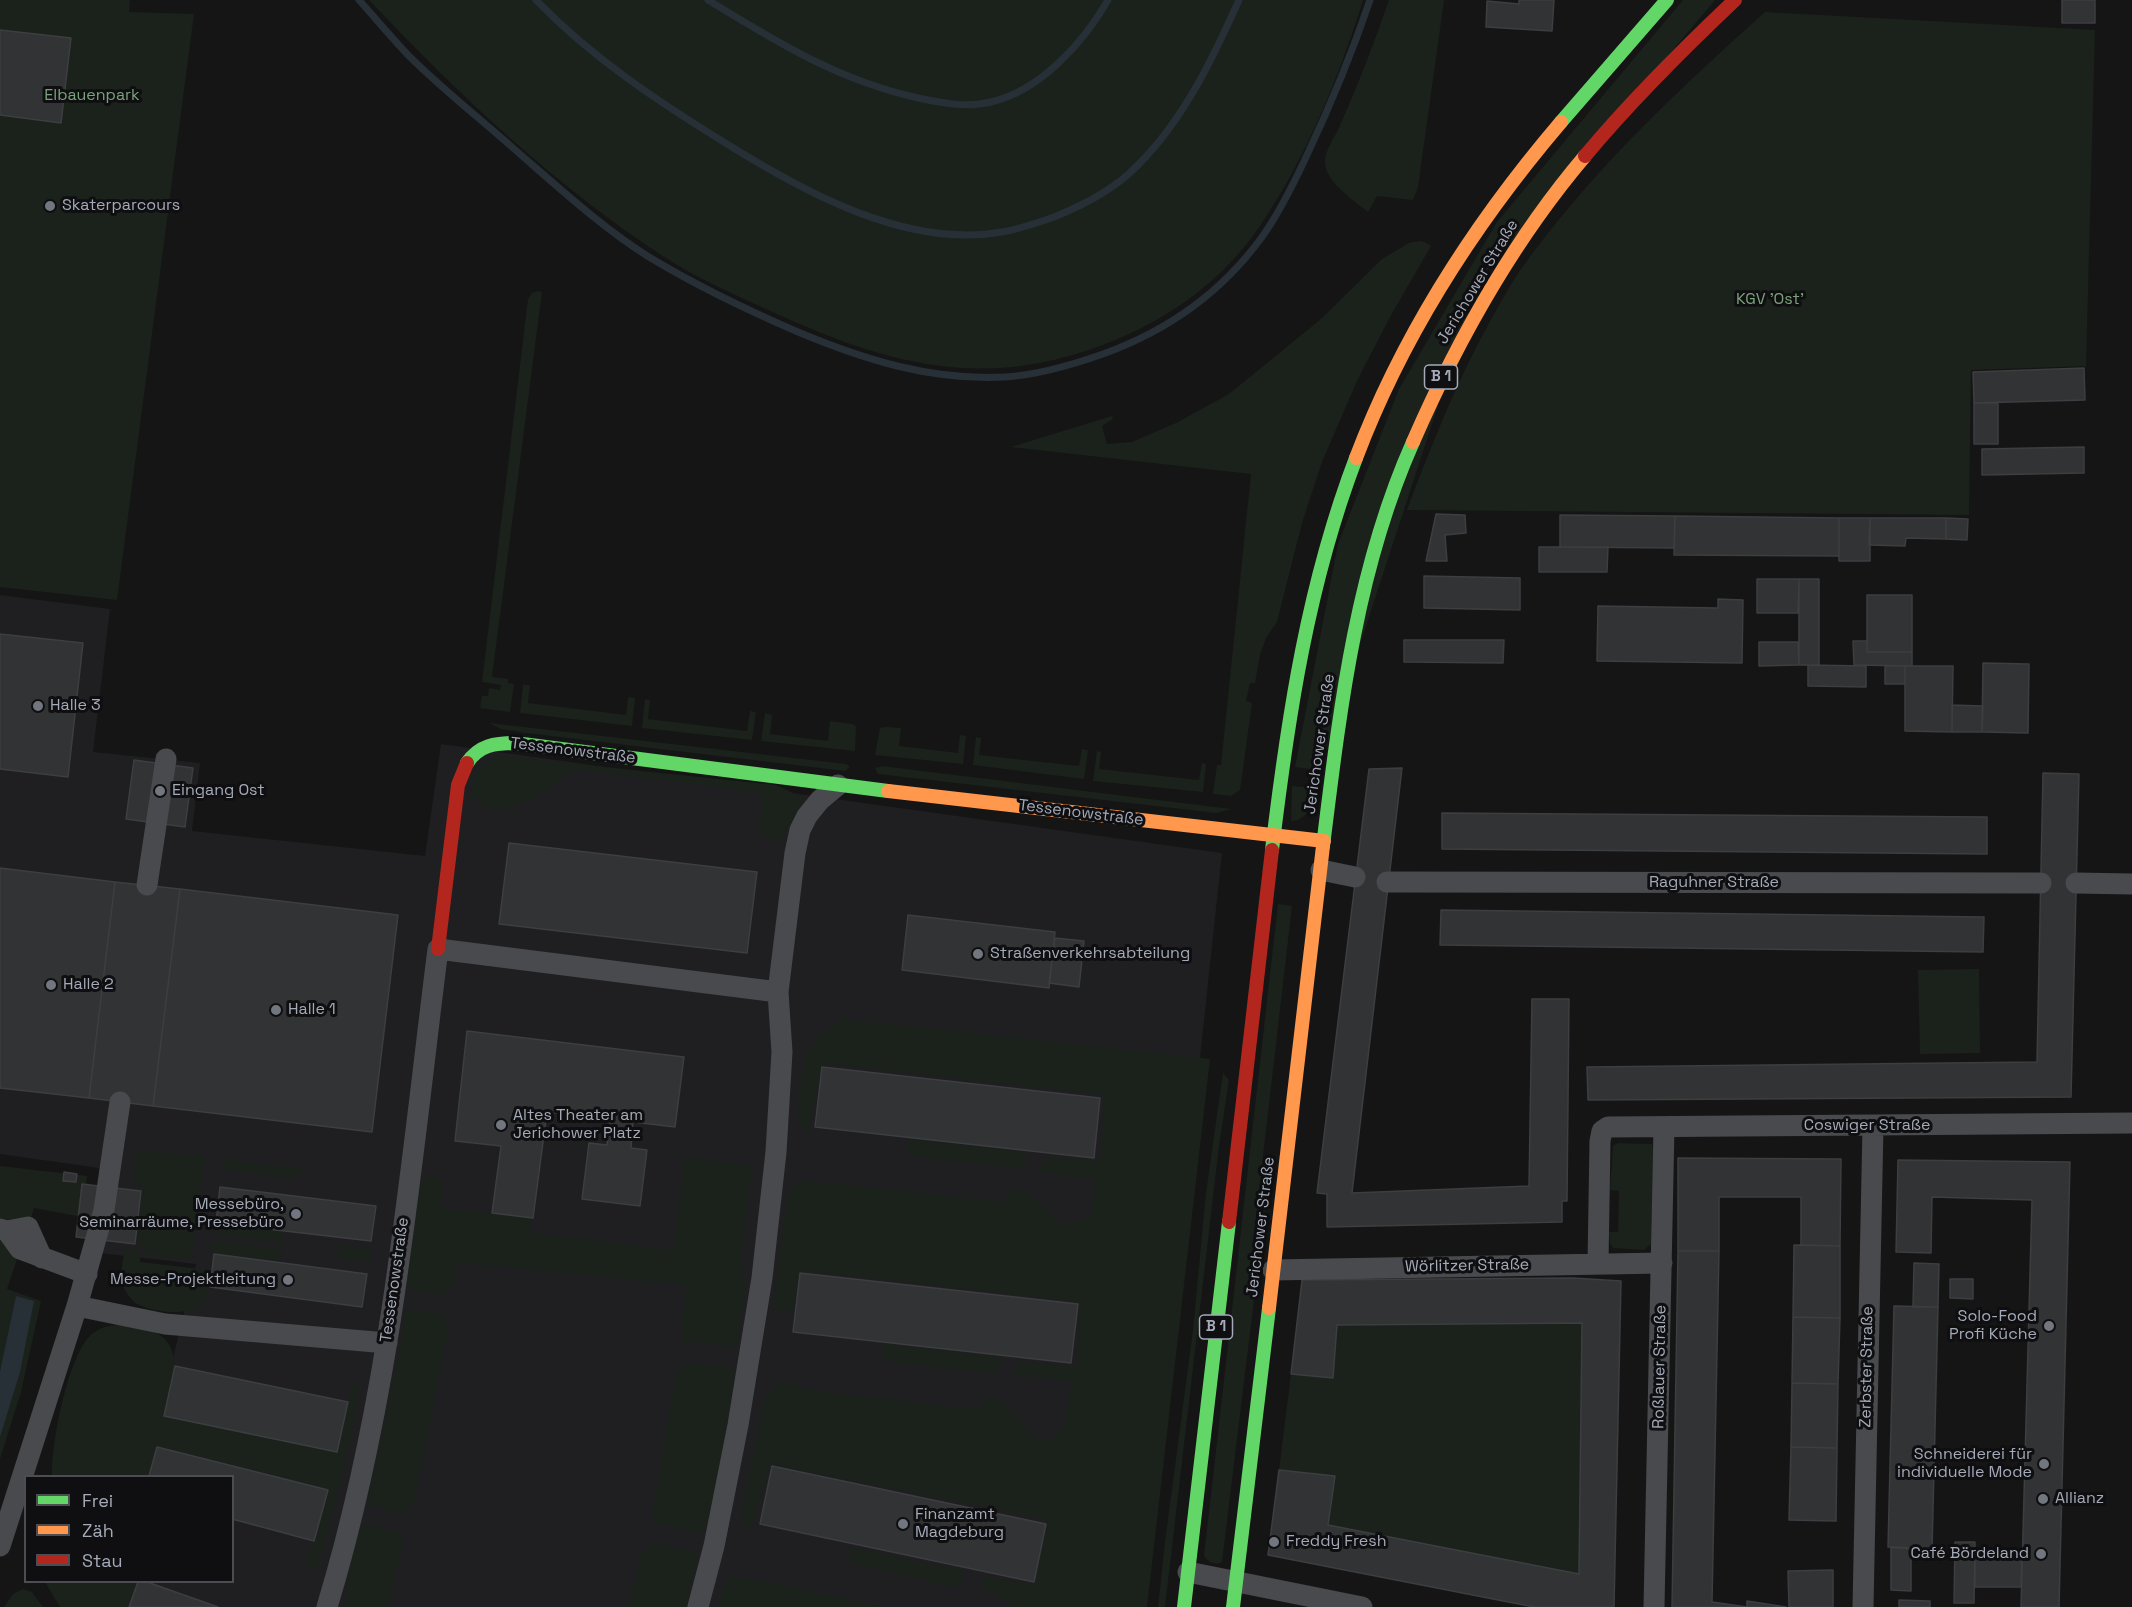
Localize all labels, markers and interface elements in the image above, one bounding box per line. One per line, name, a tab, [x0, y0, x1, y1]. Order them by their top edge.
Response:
park label: Elbauenpark	[44, 86, 140, 106]
place label: Skaterparcours	[62, 196, 180, 216]
marker: Skaterparcours	[43, 199, 57, 213]
street label: Jerichower Straße	[1433, 216, 1523, 348]
park label: KGV 'Ost'	[1736, 290, 1804, 310]
road number: B 1	[1424, 365, 1458, 389]
street label: Jerichower Straße	[1301, 673, 1339, 815]
place label: Halle 3	[50, 696, 101, 716]
marker: Halle 3	[31, 699, 45, 713]
street label: Tessenowstraße	[509, 734, 637, 768]
place label: Eingang Ost	[172, 781, 265, 801]
marker: Eingang Ost	[153, 784, 167, 798]
street label: Tessenowstraße	[1017, 796, 1145, 830]
street label: Raguhner Straße	[1649, 873, 1779, 893]
place label: Straßenverkehrsabteilung	[990, 944, 1190, 964]
marker: Straßenverkehrsabteilung	[971, 947, 985, 961]
place label: Halle 2	[63, 975, 114, 995]
marker: Halle 2	[44, 978, 58, 992]
place label: Halle 1	[288, 1000, 336, 1020]
marker: Halle 1	[269, 1003, 283, 1017]
place label: Altes Theater am Jerichower Platz	[513, 1106, 643, 1144]
street label: Coswiger Straße	[1804, 1116, 1930, 1136]
marker: Altes Theater am Jerichower Platz	[494, 1118, 508, 1132]
street label: Jerichower Straße	[1243, 1156, 1279, 1298]
place label: Messebüro, Seminarräume, Pressebüro	[79, 1195, 284, 1233]
marker: Messebüro, Seminarräume, Pressebüro	[289, 1207, 303, 1221]
street label: Tessenowstraße	[377, 1216, 413, 1344]
street label: Wörlitzer Straße	[1405, 1255, 1529, 1277]
place label: Messe-Projektleitung	[110, 1270, 276, 1290]
marker: Messe-Projektleitung	[281, 1273, 295, 1287]
street label: Roßlauer Straße	[1649, 1305, 1671, 1429]
street label: Zerbster Straße	[1856, 1306, 1878, 1428]
place label: Solo-Food Profi Küche	[1949, 1307, 2037, 1345]
road number: B 1	[1200, 1315, 1232, 1339]
marker: Solo-Food Profi Küche	[2042, 1319, 2056, 1333]
place label: Schneiderei für individuelle Mode	[1897, 1445, 2032, 1483]
marker: Schneiderei für individuelle Mode	[2037, 1457, 2051, 1471]
legend	[24, 1475, 234, 1583]
text: Frei	[82, 1489, 113, 1512]
place label: Allianz	[2055, 1489, 2104, 1509]
marker: Allianz	[2036, 1492, 2050, 1506]
place label: Finanzamt Magdeburg	[915, 1505, 1004, 1543]
marker: Finanzamt Magdeburg	[896, 1517, 910, 1531]
text: Zäh	[82, 1519, 114, 1542]
place label: Freddy Fresh	[1286, 1532, 1386, 1552]
marker: Freddy Fresh	[1267, 1535, 1281, 1549]
place label: Café Bördeland	[1911, 1544, 2029, 1564]
marker: Café Bördeland	[2034, 1547, 2048, 1561]
text: Stau	[82, 1549, 122, 1572]

